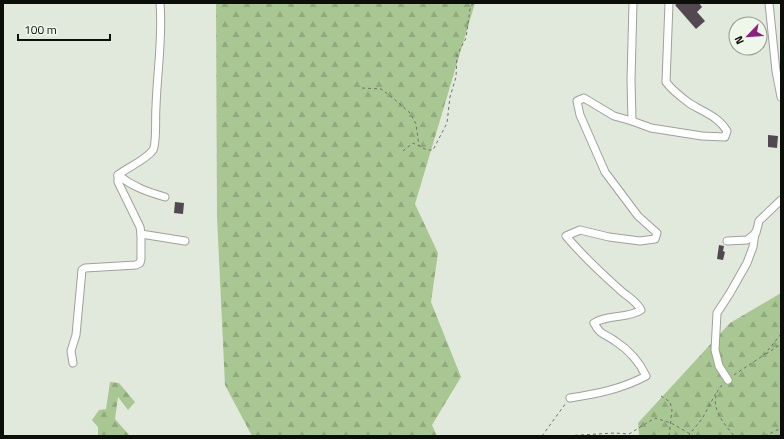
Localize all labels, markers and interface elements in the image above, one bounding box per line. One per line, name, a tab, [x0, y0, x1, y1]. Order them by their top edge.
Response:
scale bar	[18, 16, 110, 42]
north arrow	[728, 16, 768, 56]
text: 100 m	[24, 20, 57, 39]
text: N	[730, 33, 748, 47]

